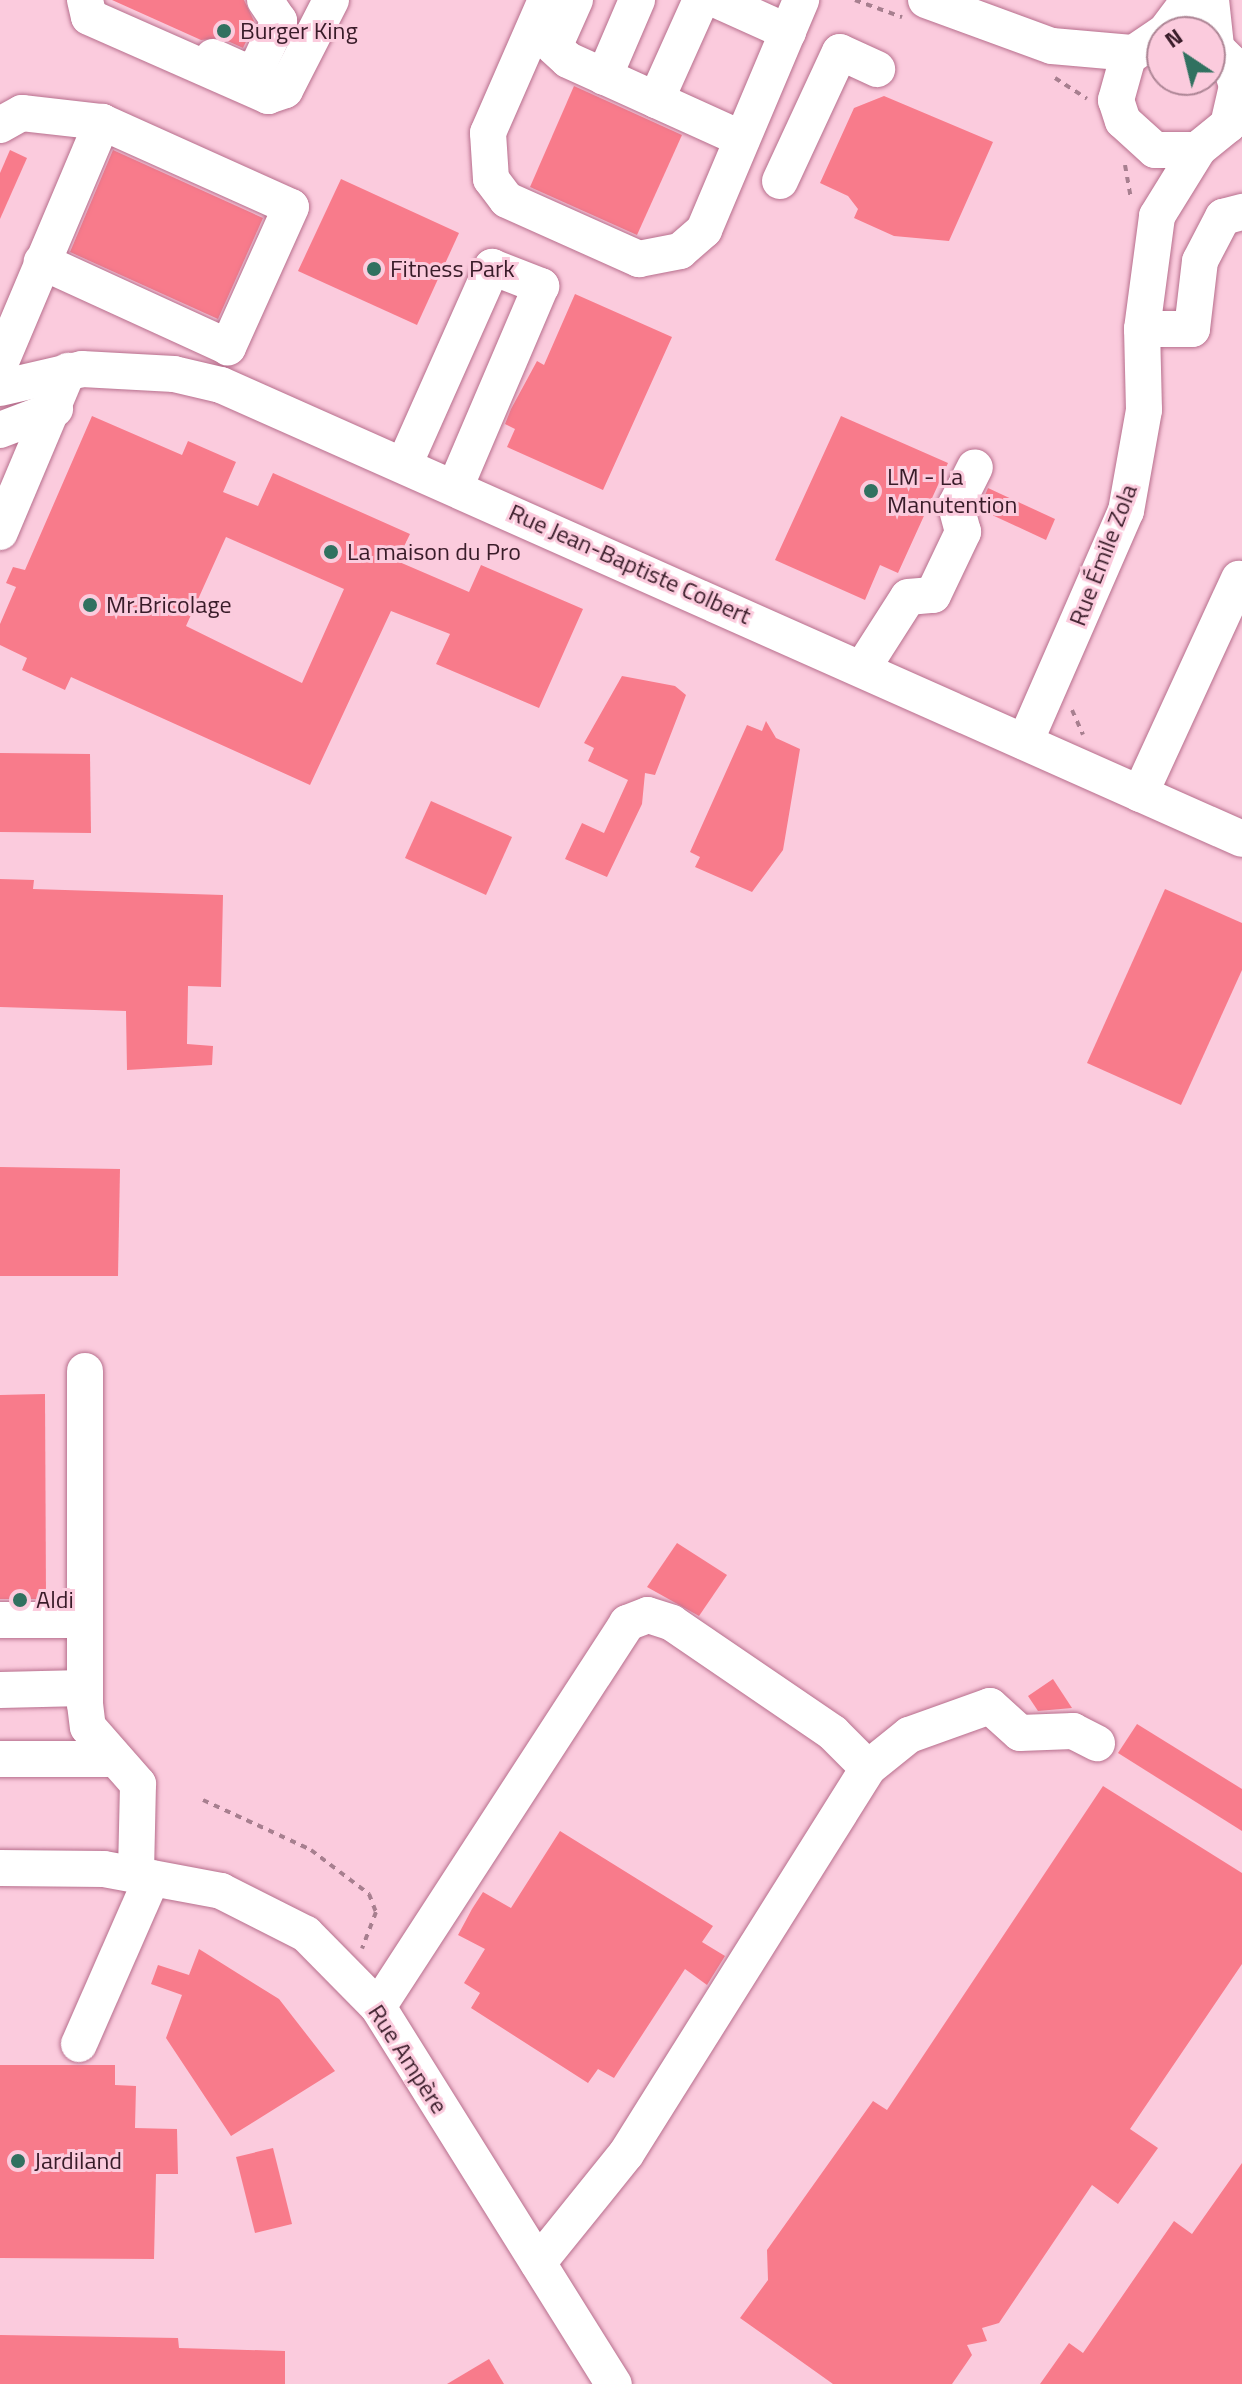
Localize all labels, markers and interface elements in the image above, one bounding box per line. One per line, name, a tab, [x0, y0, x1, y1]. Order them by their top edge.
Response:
north arrow	[1146, 16, 1226, 96]
place label: Burger King	[240, 17, 358, 45]
text: N	[1157, 20, 1189, 56]
marker: Burger King	[215, 22, 233, 40]
place label: Fitness Park	[390, 255, 515, 283]
marker: Fitness Park	[365, 260, 383, 278]
place label: LM - La Manutention	[887, 463, 1017, 519]
street label: Rue Émile Zola	[1063, 480, 1143, 630]
marker: LM - La Manutention	[862, 482, 880, 500]
street label: Rue Jean-Baptiste Colbert	[505, 498, 755, 630]
place label: La maison du Pro	[347, 538, 521, 566]
marker: La maison du Pro	[322, 543, 340, 561]
place label: Mr.Bricolage	[106, 591, 232, 619]
marker: Mr.Bricolage	[81, 596, 99, 614]
place label: Aldi	[36, 1586, 74, 1614]
marker: Aldi	[11, 1591, 29, 1609]
street label: Rue Ampère	[362, 1999, 454, 2119]
place label: Jardiland	[34, 2147, 122, 2175]
marker: Jardiland	[9, 2152, 27, 2170]

